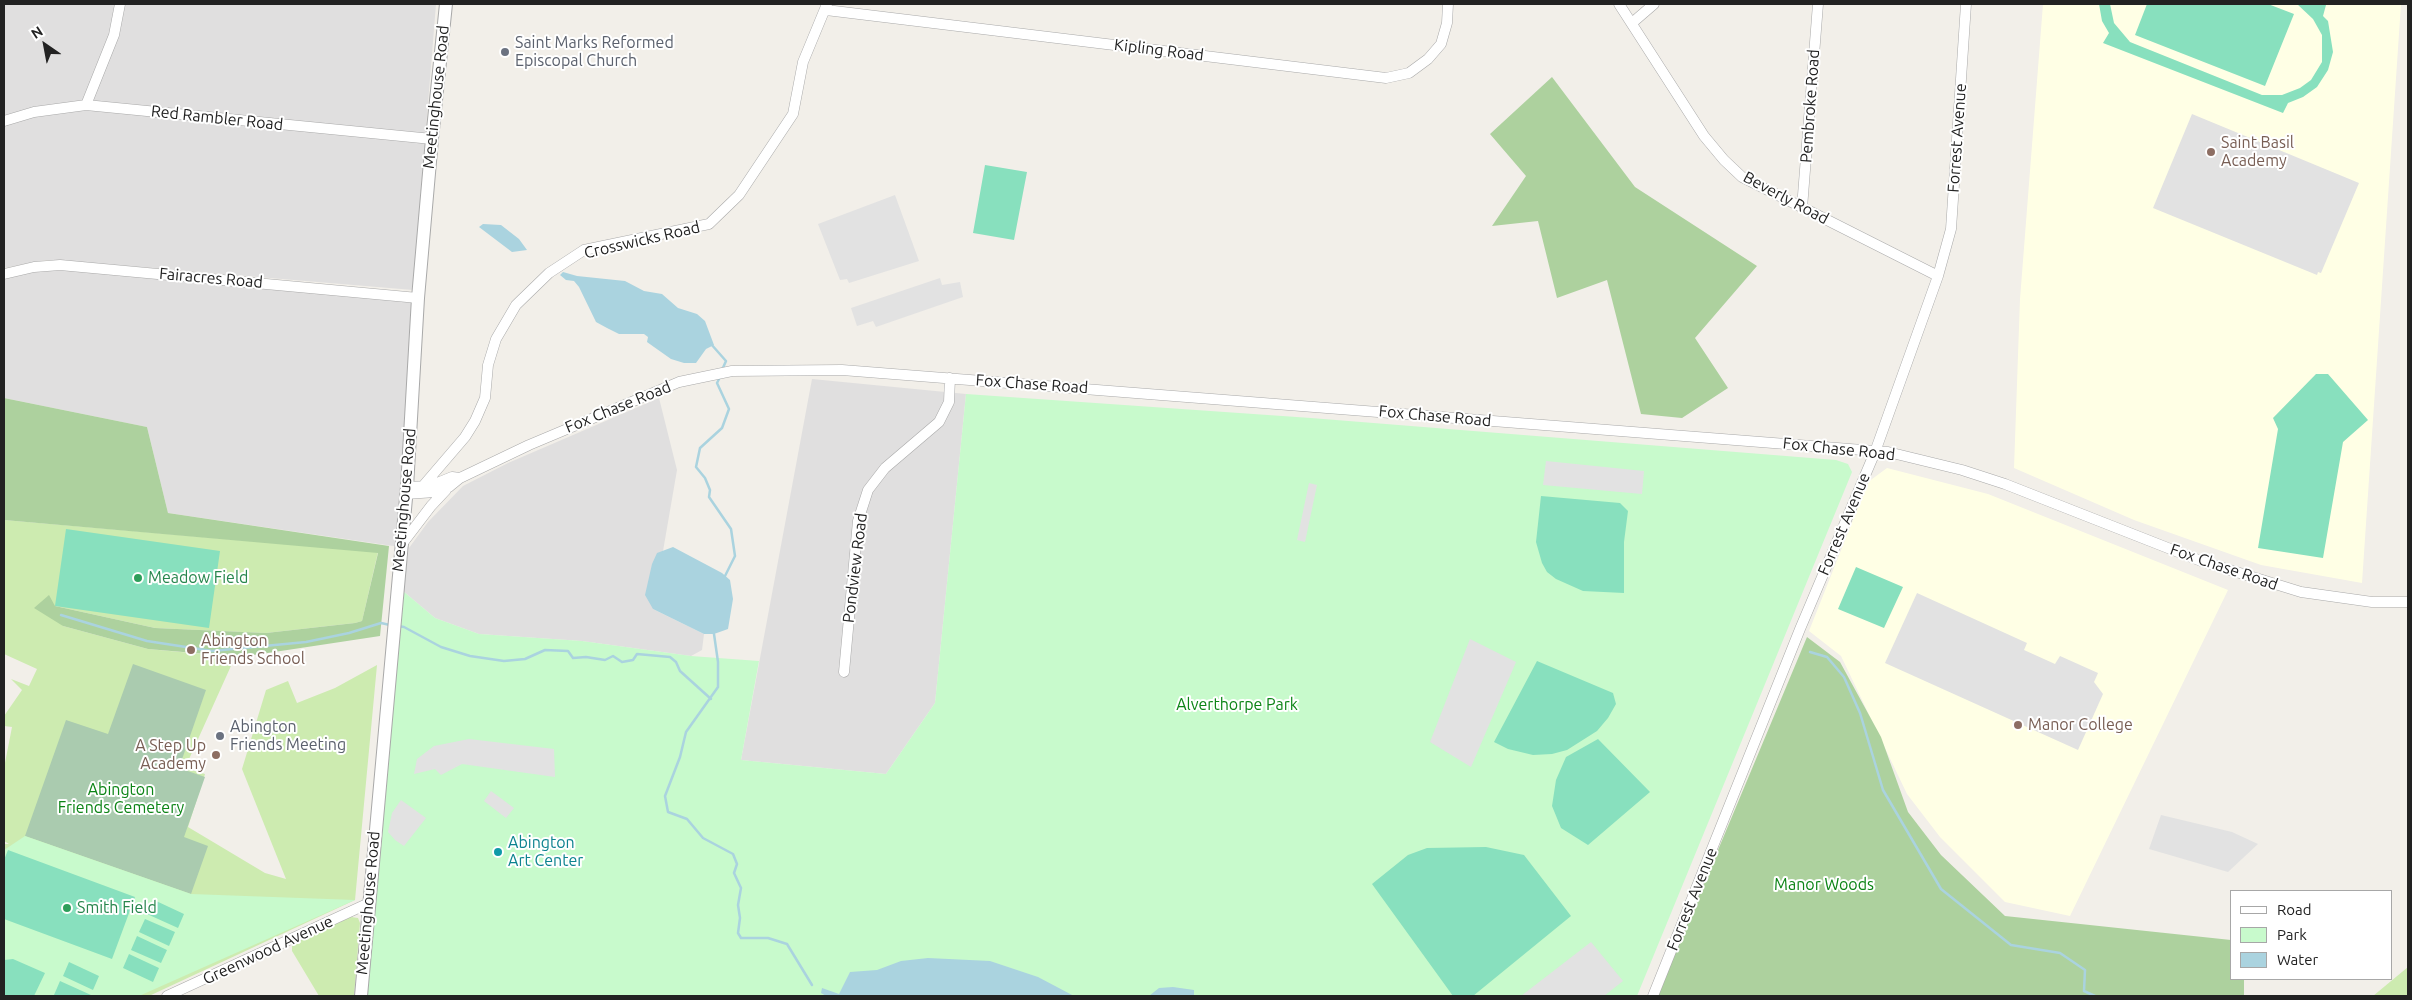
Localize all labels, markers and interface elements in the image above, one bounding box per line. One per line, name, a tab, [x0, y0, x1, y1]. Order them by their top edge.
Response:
north arrow	[20, 20, 70, 70]
text: N	[28, 23, 46, 42]
street label: Meetinghouse Road	[419, 24, 453, 170]
place label: Saint Marks Reformed Episcopal Church	[515, 33, 674, 71]
street label: Kipling Road	[1113, 35, 1205, 65]
marker: Saint Marks Reformed Episcopal Church	[499, 46, 511, 58]
street label: Pembroke Road	[1796, 49, 1824, 163]
street label: Forrest Avenue	[1944, 83, 1970, 193]
street label: Red Rambler Road	[150, 102, 284, 134]
place label: Saint Basil Academy	[2221, 133, 2294, 171]
marker: Saint Basil Academy	[2205, 146, 2217, 158]
street label: Beverly Road	[1740, 167, 1832, 229]
street label: Crosswicks Road	[582, 217, 702, 263]
street label: Fairacres Road	[158, 264, 264, 292]
street label: Fox Chase Road	[975, 370, 1089, 398]
street label: Fox Chase Road	[562, 377, 674, 437]
street label: Fox Chase Road	[1378, 402, 1492, 430]
street label: Meetinghouse Road	[388, 427, 420, 573]
street label: Fox Chase Road	[1782, 434, 1896, 464]
street label: Forrest Avenue	[1814, 470, 1874, 578]
street label: Pondview Road	[839, 512, 871, 624]
street label: Fox Chase Road	[2168, 540, 2280, 594]
place label: Meadow Field	[148, 568, 248, 588]
marker: Meadow Field	[132, 572, 144, 584]
place label: Abington Friends School	[201, 631, 305, 669]
marker: Abington Friends School	[185, 644, 197, 656]
park label: Alverthorpe Park	[1176, 695, 1298, 715]
place label: Manor College	[2028, 715, 2133, 735]
place label: Abington Friends Meeting	[230, 717, 346, 755]
marker: Manor College	[2012, 719, 2024, 731]
marker: Abington Friends Meeting	[214, 730, 226, 742]
place label: A Step Up Academy	[135, 736, 206, 774]
marker: A Step Up Academy	[210, 749, 222, 761]
park label: Abington Friends Cemetery	[58, 780, 184, 818]
street label: Meetinghouse Road	[352, 830, 384, 976]
place label: Abington Art Center	[508, 833, 583, 871]
street label: Forrest Avenue	[1663, 845, 1721, 953]
marker: Abington Art Center	[492, 846, 504, 858]
park label: Manor Woods	[1774, 875, 1874, 895]
legend	[2230, 890, 2392, 980]
place label: Smith Field	[77, 898, 157, 918]
text: Road	[2277, 901, 2312, 918]
marker: Smith Field	[61, 902, 73, 914]
street label: Greenwood Avenue	[200, 911, 336, 989]
text: Park	[2277, 926, 2307, 943]
text: Water	[2277, 951, 2318, 968]

